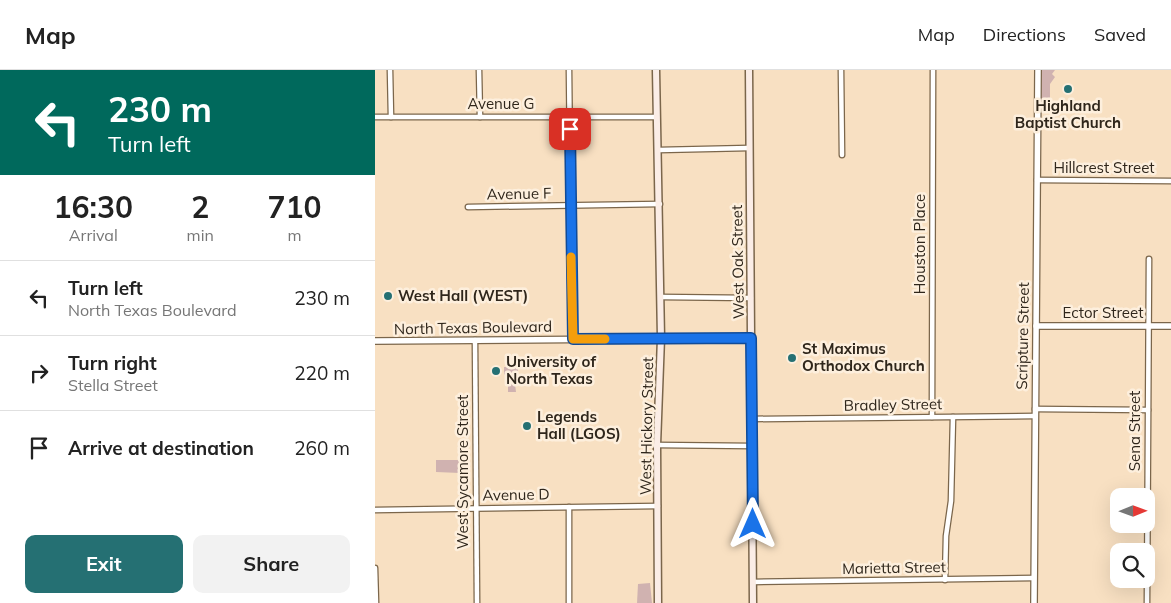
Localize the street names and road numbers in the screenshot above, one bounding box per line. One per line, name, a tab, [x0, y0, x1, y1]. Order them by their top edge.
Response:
street label: Avenue G	[467, 94, 535, 113]
street label: Hillcrest Street	[1053, 158, 1155, 177]
street label: Avenue F	[487, 183, 551, 204]
street label: Houston Place	[910, 194, 929, 294]
street label: West Oak Street	[727, 205, 748, 319]
street label: Scripture Street	[1012, 282, 1033, 390]
street label: Ector Street	[1063, 303, 1143, 322]
street label: North Texas Boulevard	[394, 317, 552, 338]
street label: West Hickory Street	[636, 357, 657, 495]
street label: Sena Street	[1125, 391, 1144, 471]
street label: Bradley Street	[844, 394, 942, 415]
street label: West Sycamore Street	[453, 395, 472, 549]
street label: Avenue D	[482, 484, 550, 505]
street label: Marietta Street	[842, 557, 946, 578]

